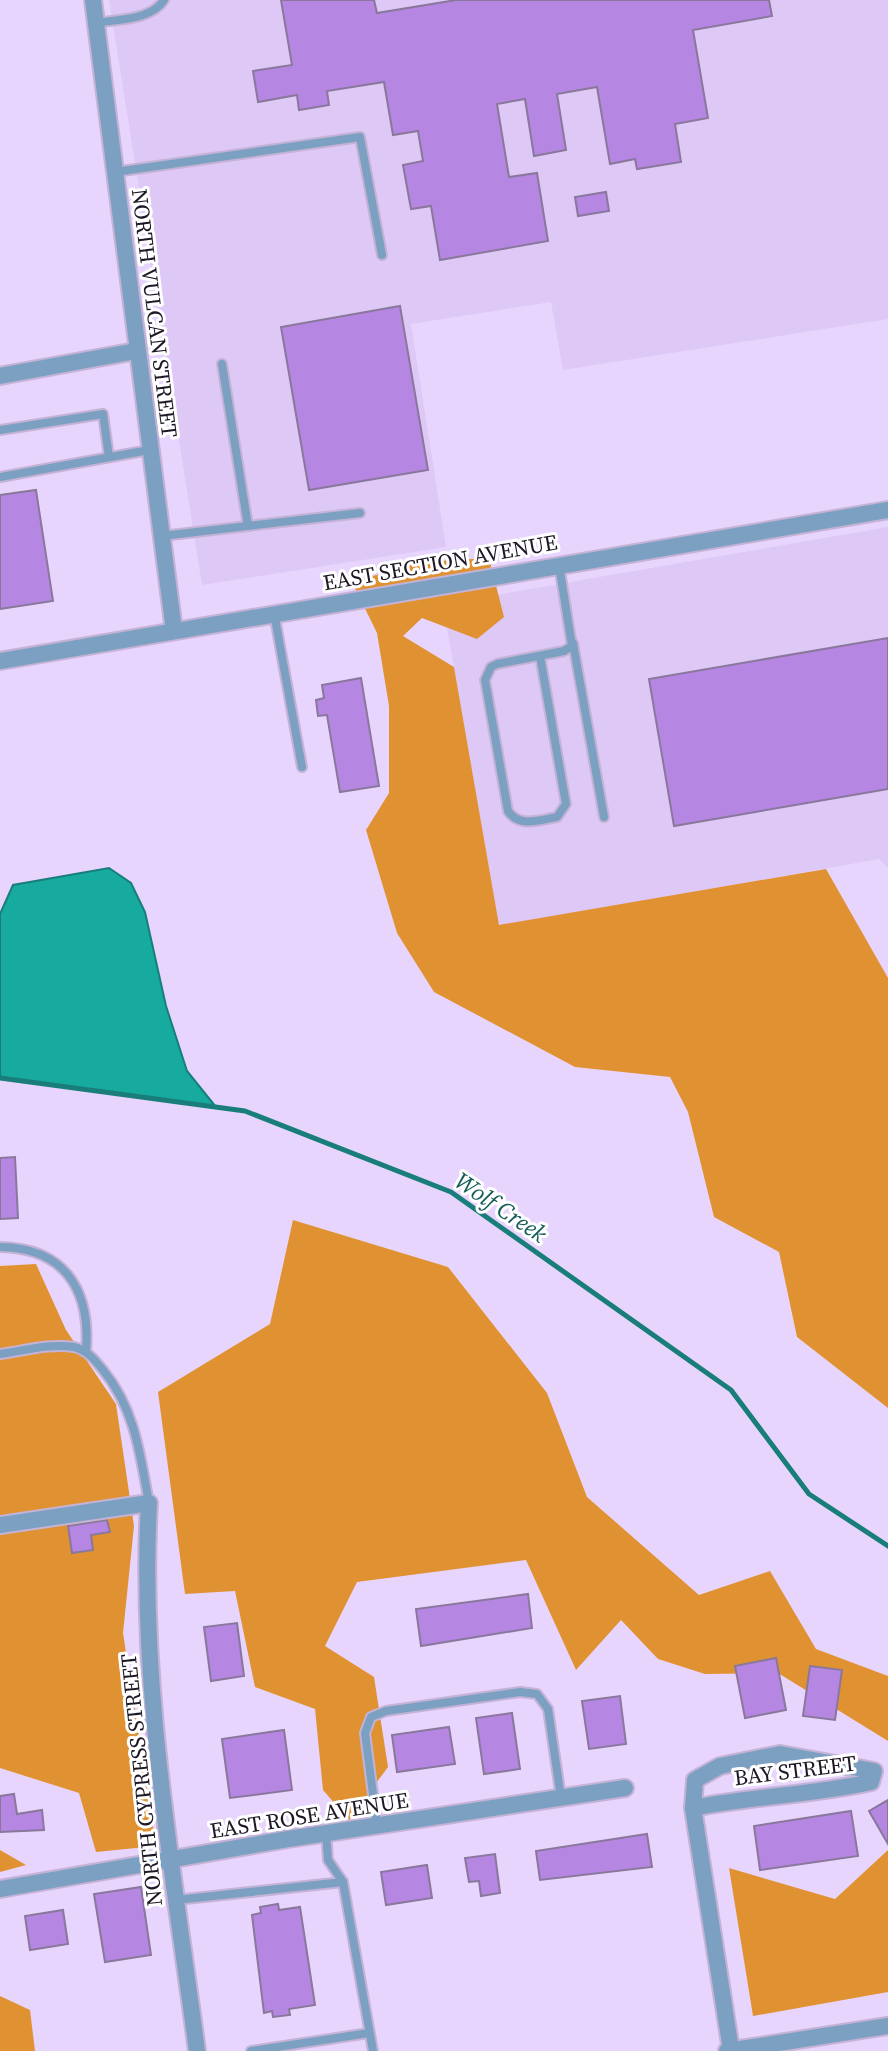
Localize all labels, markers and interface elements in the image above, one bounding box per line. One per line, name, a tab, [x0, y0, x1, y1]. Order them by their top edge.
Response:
street label: NORTH VULCAN STREET	[125, 187, 185, 439]
street label: EAST SECTION AVENUE	[321, 527, 559, 597]
water label: Wolf Creek	[448, 1164, 554, 1250]
street label: NORTH CYPRESS STREET	[113, 1652, 169, 1908]
street label: BAY STREET	[732, 1748, 858, 1792]
street label: EAST ROSE AVENUE	[208, 1784, 410, 1846]

